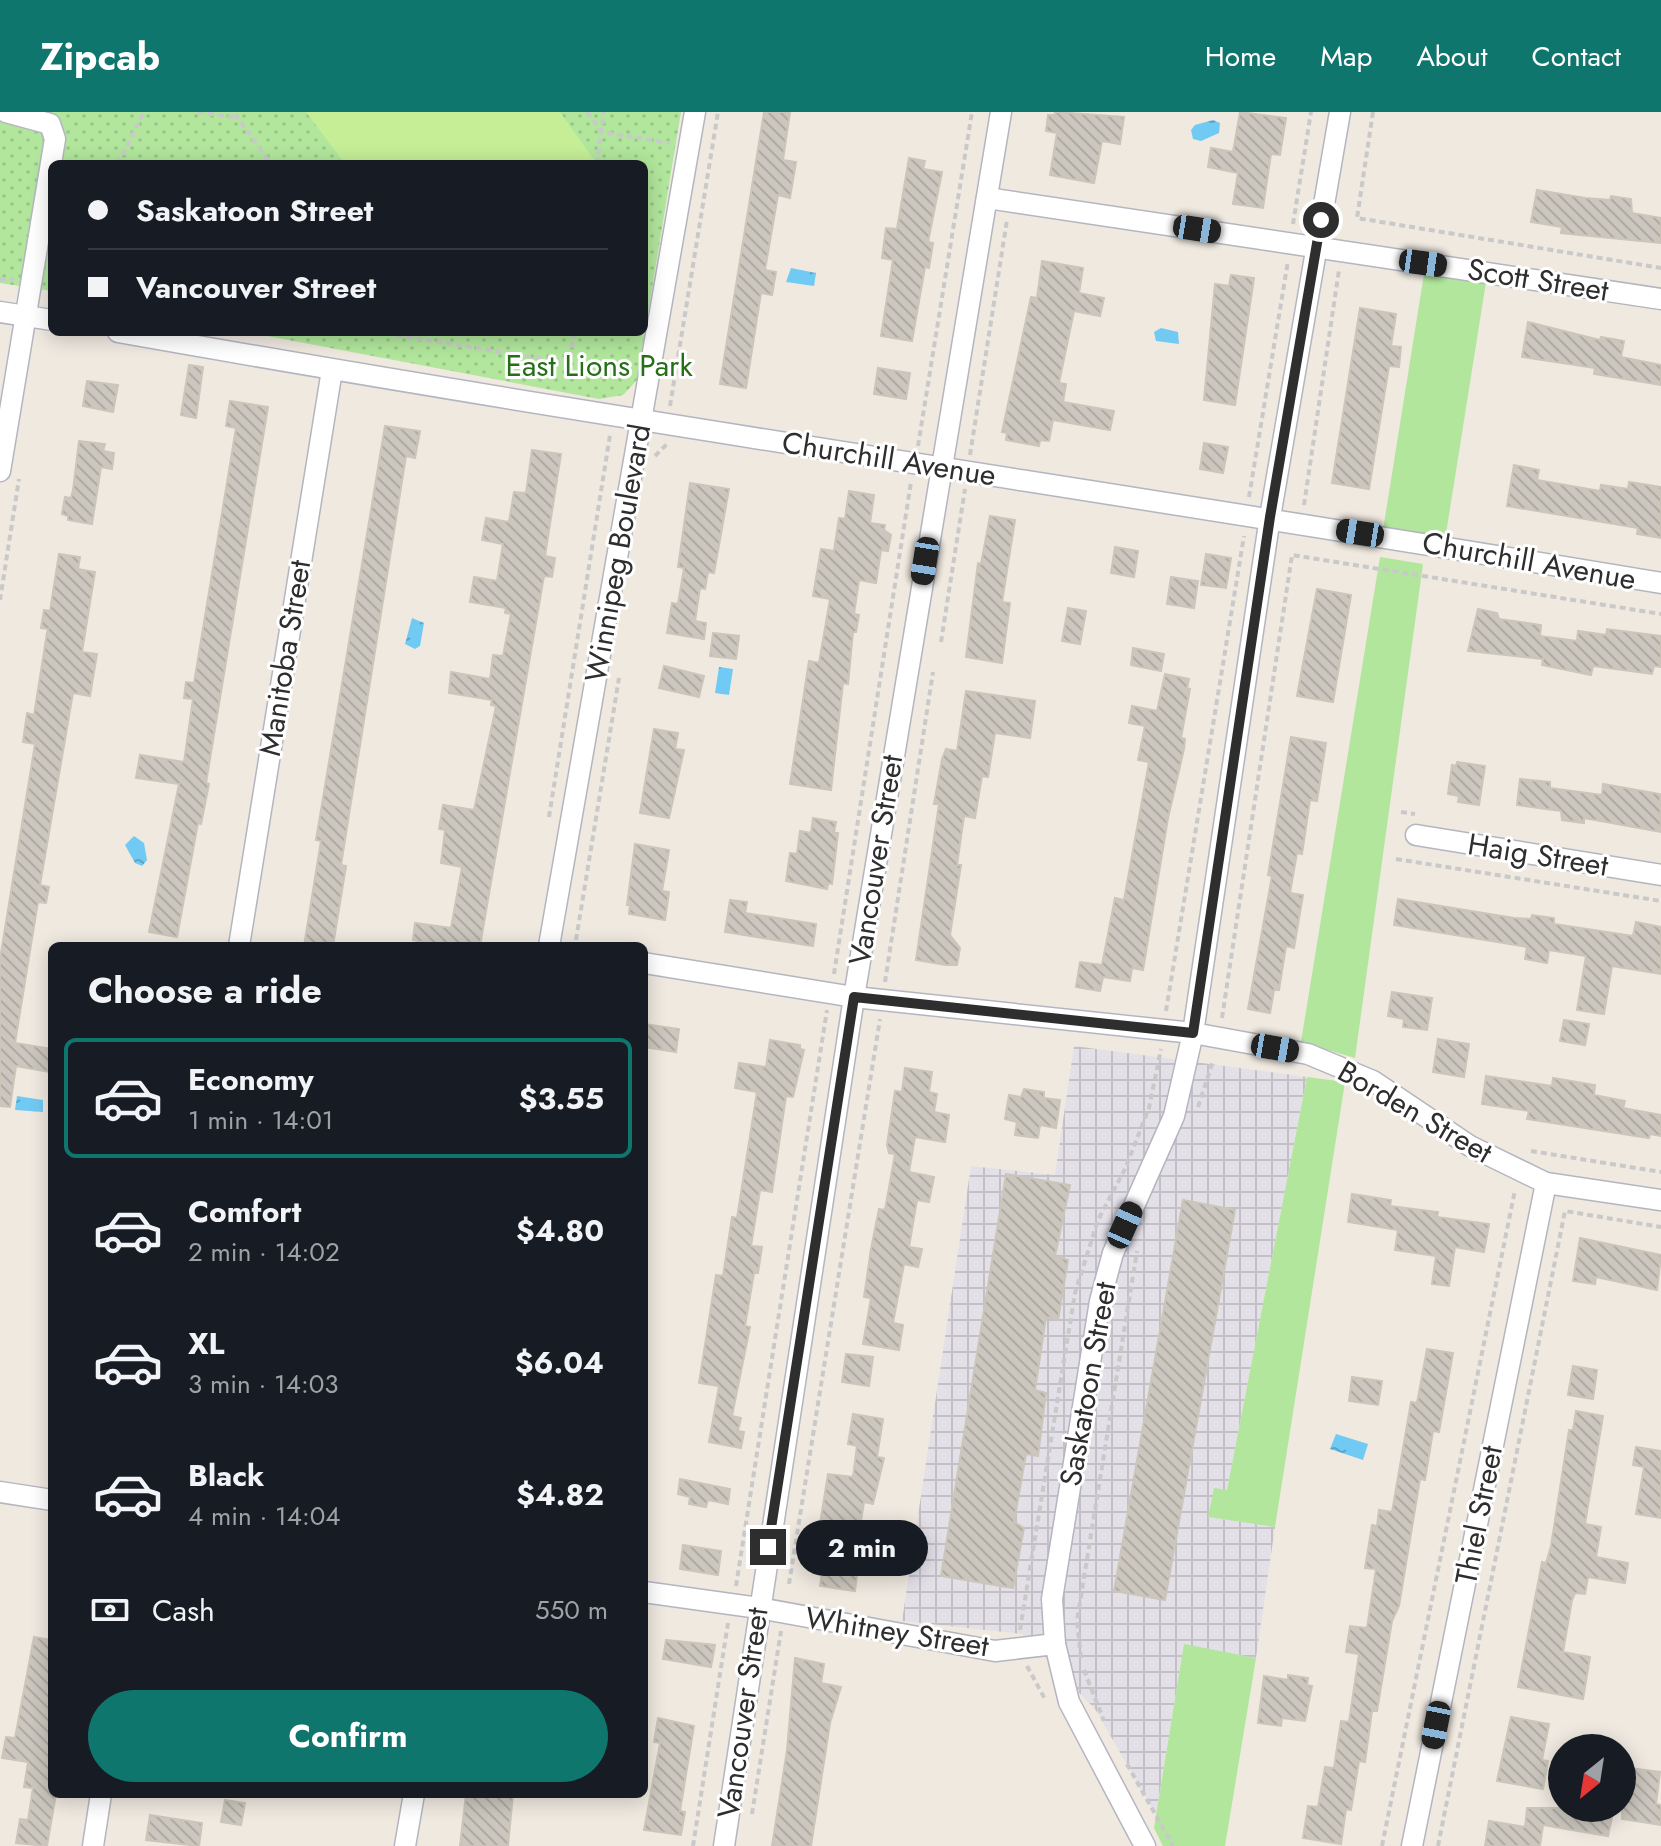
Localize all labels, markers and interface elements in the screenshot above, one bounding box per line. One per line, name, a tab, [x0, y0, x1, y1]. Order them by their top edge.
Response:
text: Zipcab	[40, 29, 160, 84]
text: Home	[1205, 36, 1276, 77]
text: Map	[1320, 36, 1372, 77]
text: About	[1416, 36, 1488, 77]
text: Contact	[1532, 36, 1621, 77]
text: Saskatoon Street	[136, 189, 373, 232]
route start	[1303, 202, 1339, 238]
car	[1171, 213, 1223, 245]
street label: Scott Street	[1465, 247, 1612, 312]
car	[1398, 248, 1448, 278]
text: Vancouver Street	[136, 266, 376, 309]
park label: East Lions Park	[505, 344, 693, 387]
street label: Churchill Avenue	[779, 420, 999, 497]
street label: Winnipeg Boulevard	[574, 421, 661, 685]
car	[1334, 517, 1386, 549]
street label: Churchill Avenue	[1419, 521, 1639, 600]
car	[909, 535, 941, 587]
street label: Manitoba Street	[248, 556, 321, 759]
street label: Vancouver Street	[838, 751, 913, 968]
street label: Haig Street	[1465, 822, 1612, 887]
text: Choose a ride	[88, 964, 322, 1016]
car	[1249, 1032, 1301, 1064]
street label: Borden Street	[1330, 1050, 1501, 1174]
text: Economy	[188, 1058, 314, 1101]
icon: car	[92, 1062, 164, 1134]
text: $3.55	[519, 1077, 604, 1120]
text: 1 min · 14:01	[188, 1101, 334, 1139]
text: Comfort	[188, 1190, 301, 1233]
icon: car	[92, 1194, 164, 1266]
car	[1104, 1198, 1146, 1252]
text: $4.80	[516, 1209, 604, 1252]
text: 2 min · 14:02	[188, 1233, 340, 1271]
street label: Saskatoon Street	[1048, 1278, 1127, 1490]
text: XL	[188, 1322, 224, 1365]
icon: car	[92, 1326, 164, 1398]
text: $6.04	[515, 1341, 604, 1384]
text: 3 min · 14:03	[188, 1365, 339, 1403]
street label: Thiel Street	[1444, 1441, 1513, 1588]
text: Black	[188, 1454, 264, 1497]
icon: car	[92, 1458, 164, 1530]
text: $4.82	[516, 1473, 604, 1516]
text: 4 min · 14:04	[188, 1497, 340, 1535]
callout: 2 min	[796, 1519, 928, 1575]
route end	[750, 1529, 786, 1565]
text: 2 min	[828, 1529, 896, 1567]
icon: cash	[88, 1588, 132, 1632]
text: Cash	[152, 1589, 215, 1632]
text: 550 m	[535, 1591, 608, 1629]
street label: Whitney Street	[802, 1596, 993, 1667]
street label: Vancouver Street	[706, 1604, 779, 1821]
button: Confirm	[88, 1690, 608, 1782]
car	[1420, 1699, 1452, 1751]
north arrow	[1548, 1734, 1636, 1822]
map controls	[1548, 1734, 1636, 1822]

